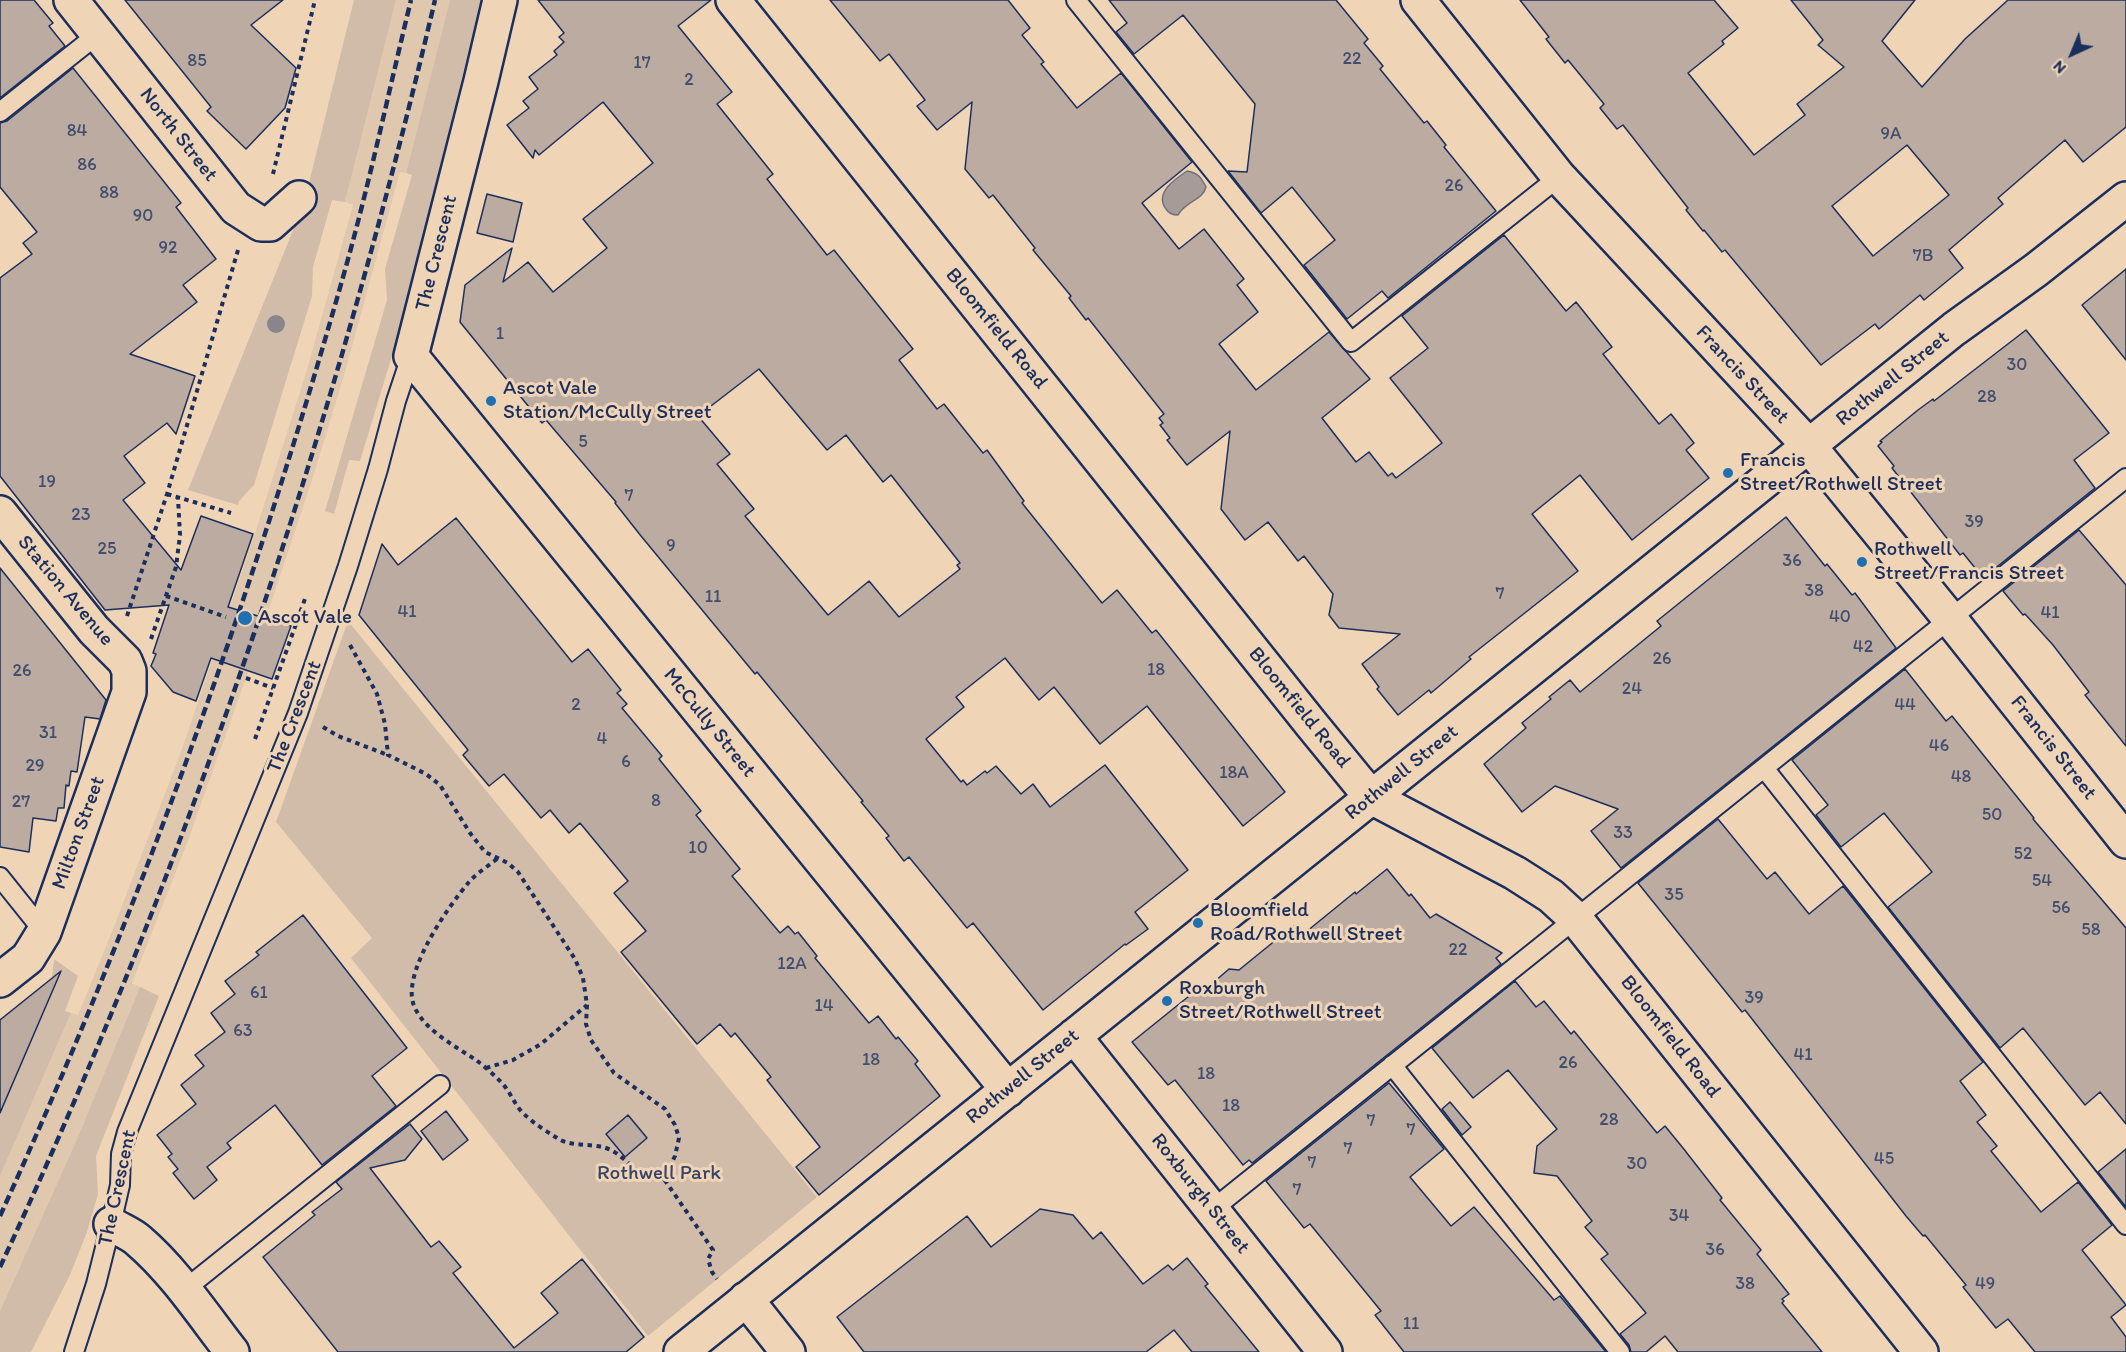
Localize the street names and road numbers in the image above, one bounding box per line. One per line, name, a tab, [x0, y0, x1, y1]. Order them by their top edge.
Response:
street label: North Street	[133, 83, 223, 187]
street label: The Crescent	[410, 193, 464, 313]
street label: Bloomfield Road	[939, 263, 1053, 395]
street label: Francis Street	[1690, 320, 1794, 430]
street label: Rothwell Street	[1831, 326, 1955, 432]
street label: Station Avenue	[11, 530, 119, 652]
street label: Bloomfield Road	[1242, 642, 1356, 774]
street label: The Crescent	[262, 657, 328, 777]
street label: McCully Street	[657, 663, 761, 783]
street label: Francis Street	[2004, 691, 2102, 805]
street label: Rothwell Street	[1340, 720, 1464, 826]
street label: Milton Street	[47, 773, 111, 893]
street label: Bloomfield Road	[1614, 971, 1726, 1103]
street label: Rothwell Street	[961, 1024, 1085, 1130]
street label: The Crescent	[93, 1127, 143, 1249]
street label: Roxburgh Street	[1145, 1129, 1255, 1259]

